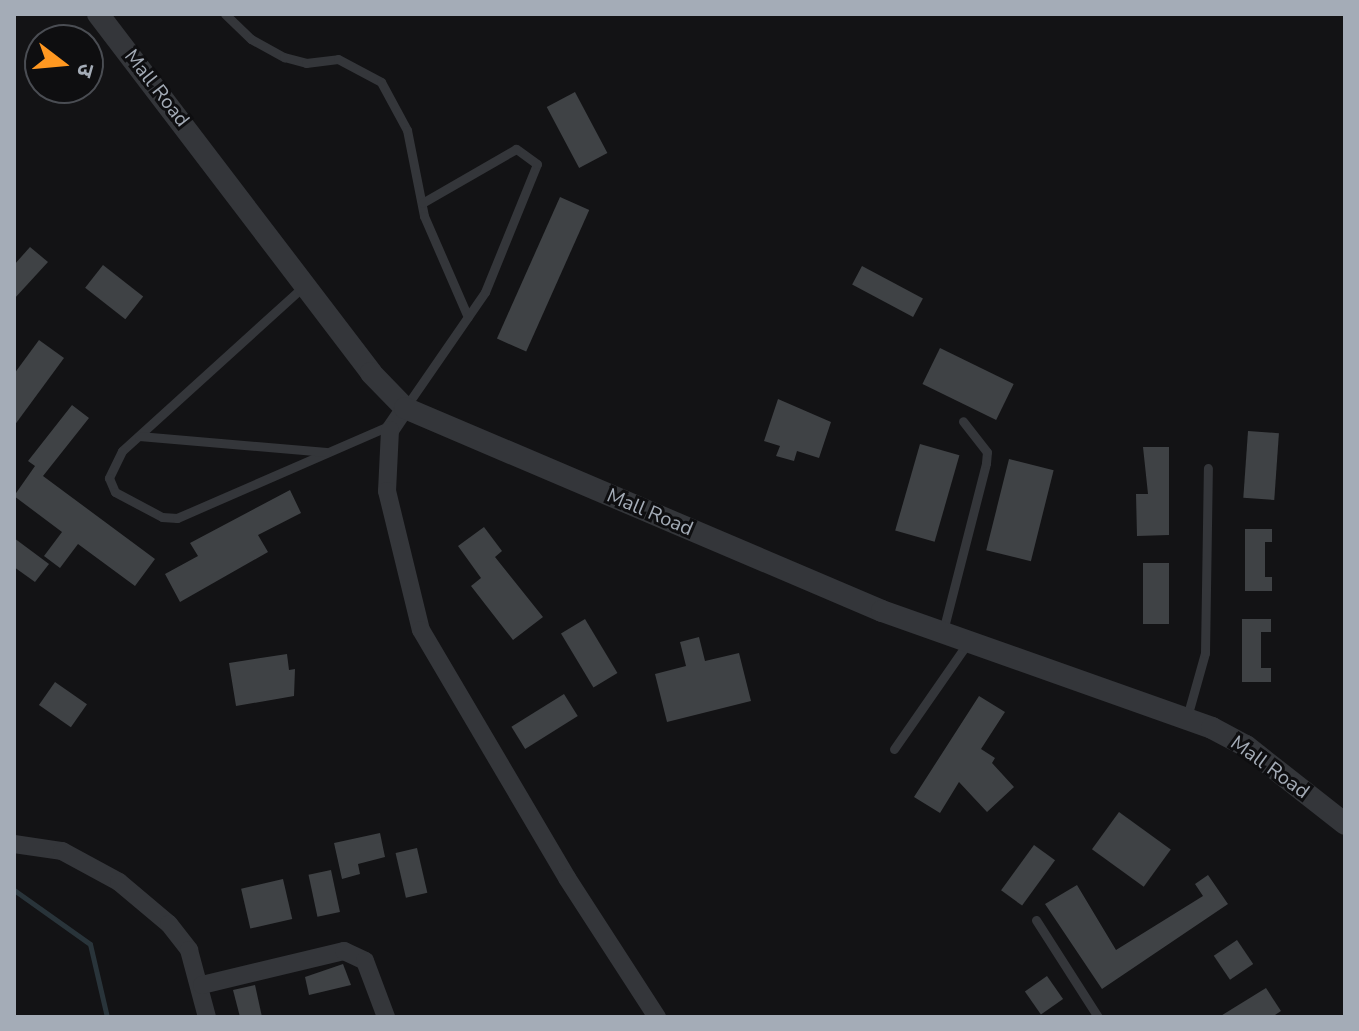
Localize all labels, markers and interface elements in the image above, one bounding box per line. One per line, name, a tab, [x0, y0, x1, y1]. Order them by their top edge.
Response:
north arrow	[24, 24, 104, 104]
street label: Mall Road	[119, 45, 195, 131]
text: उ	[69, 60, 101, 80]
street label: Mall Road	[603, 483, 697, 541]
street label: Mall Road	[1226, 730, 1314, 804]

